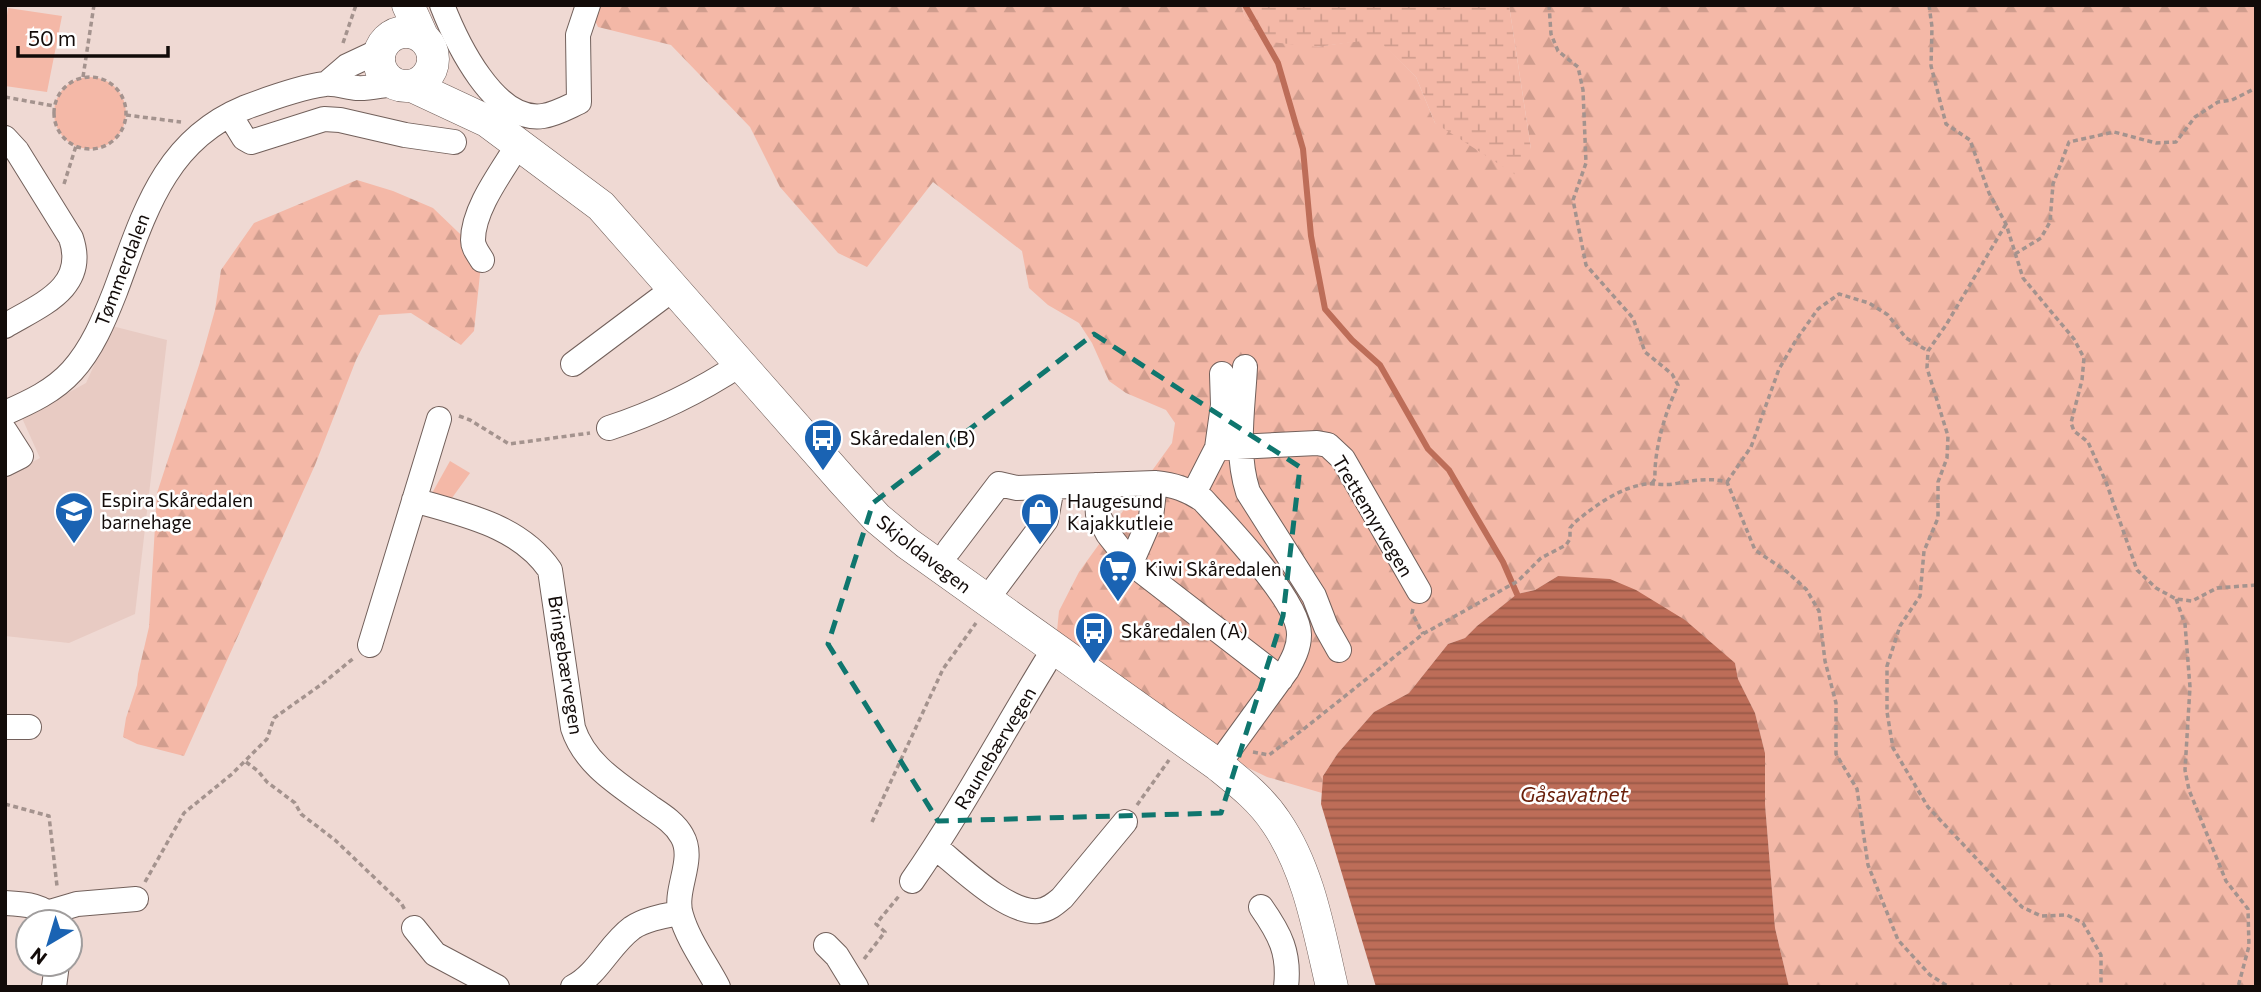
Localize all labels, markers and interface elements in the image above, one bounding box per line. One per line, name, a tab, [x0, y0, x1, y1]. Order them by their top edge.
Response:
scale bar	[18, 14, 168, 58]
text: 50 m	[28, 25, 76, 50]
street label: Tømmerdalen	[89, 210, 154, 330]
bus stop icon: Skåredalen (B)	[802, 417, 844, 472]
place label: Skåredalen (B)	[850, 426, 975, 449]
street label: Trettemyrvegen	[1328, 451, 1419, 581]
place label: Espira Skåredalen barnehage	[101, 488, 253, 533]
place label: Haugesund Kajakkutleie	[1067, 489, 1173, 534]
school or university icon: Espira Skåredalen barnehage	[53, 490, 95, 545]
shop icon: Haugesund Kajakkutleie	[1019, 491, 1061, 546]
street label: Skjoldavegen	[872, 510, 976, 598]
supermarket icon: Kiwi Skåredalen	[1097, 548, 1139, 603]
place label: Kiwi Skåredalen	[1145, 557, 1282, 580]
street label: Bringebærvegen	[544, 594, 589, 736]
bus stop icon: Skåredalen (A)	[1073, 610, 1115, 665]
place label: Skåredalen (A)	[1121, 619, 1248, 642]
street label: Raunebærvegen	[949, 682, 1040, 813]
water label: Gåsavatnet	[1520, 781, 1628, 806]
north arrow	[14, 908, 84, 978]
text: N	[26, 943, 51, 970]

